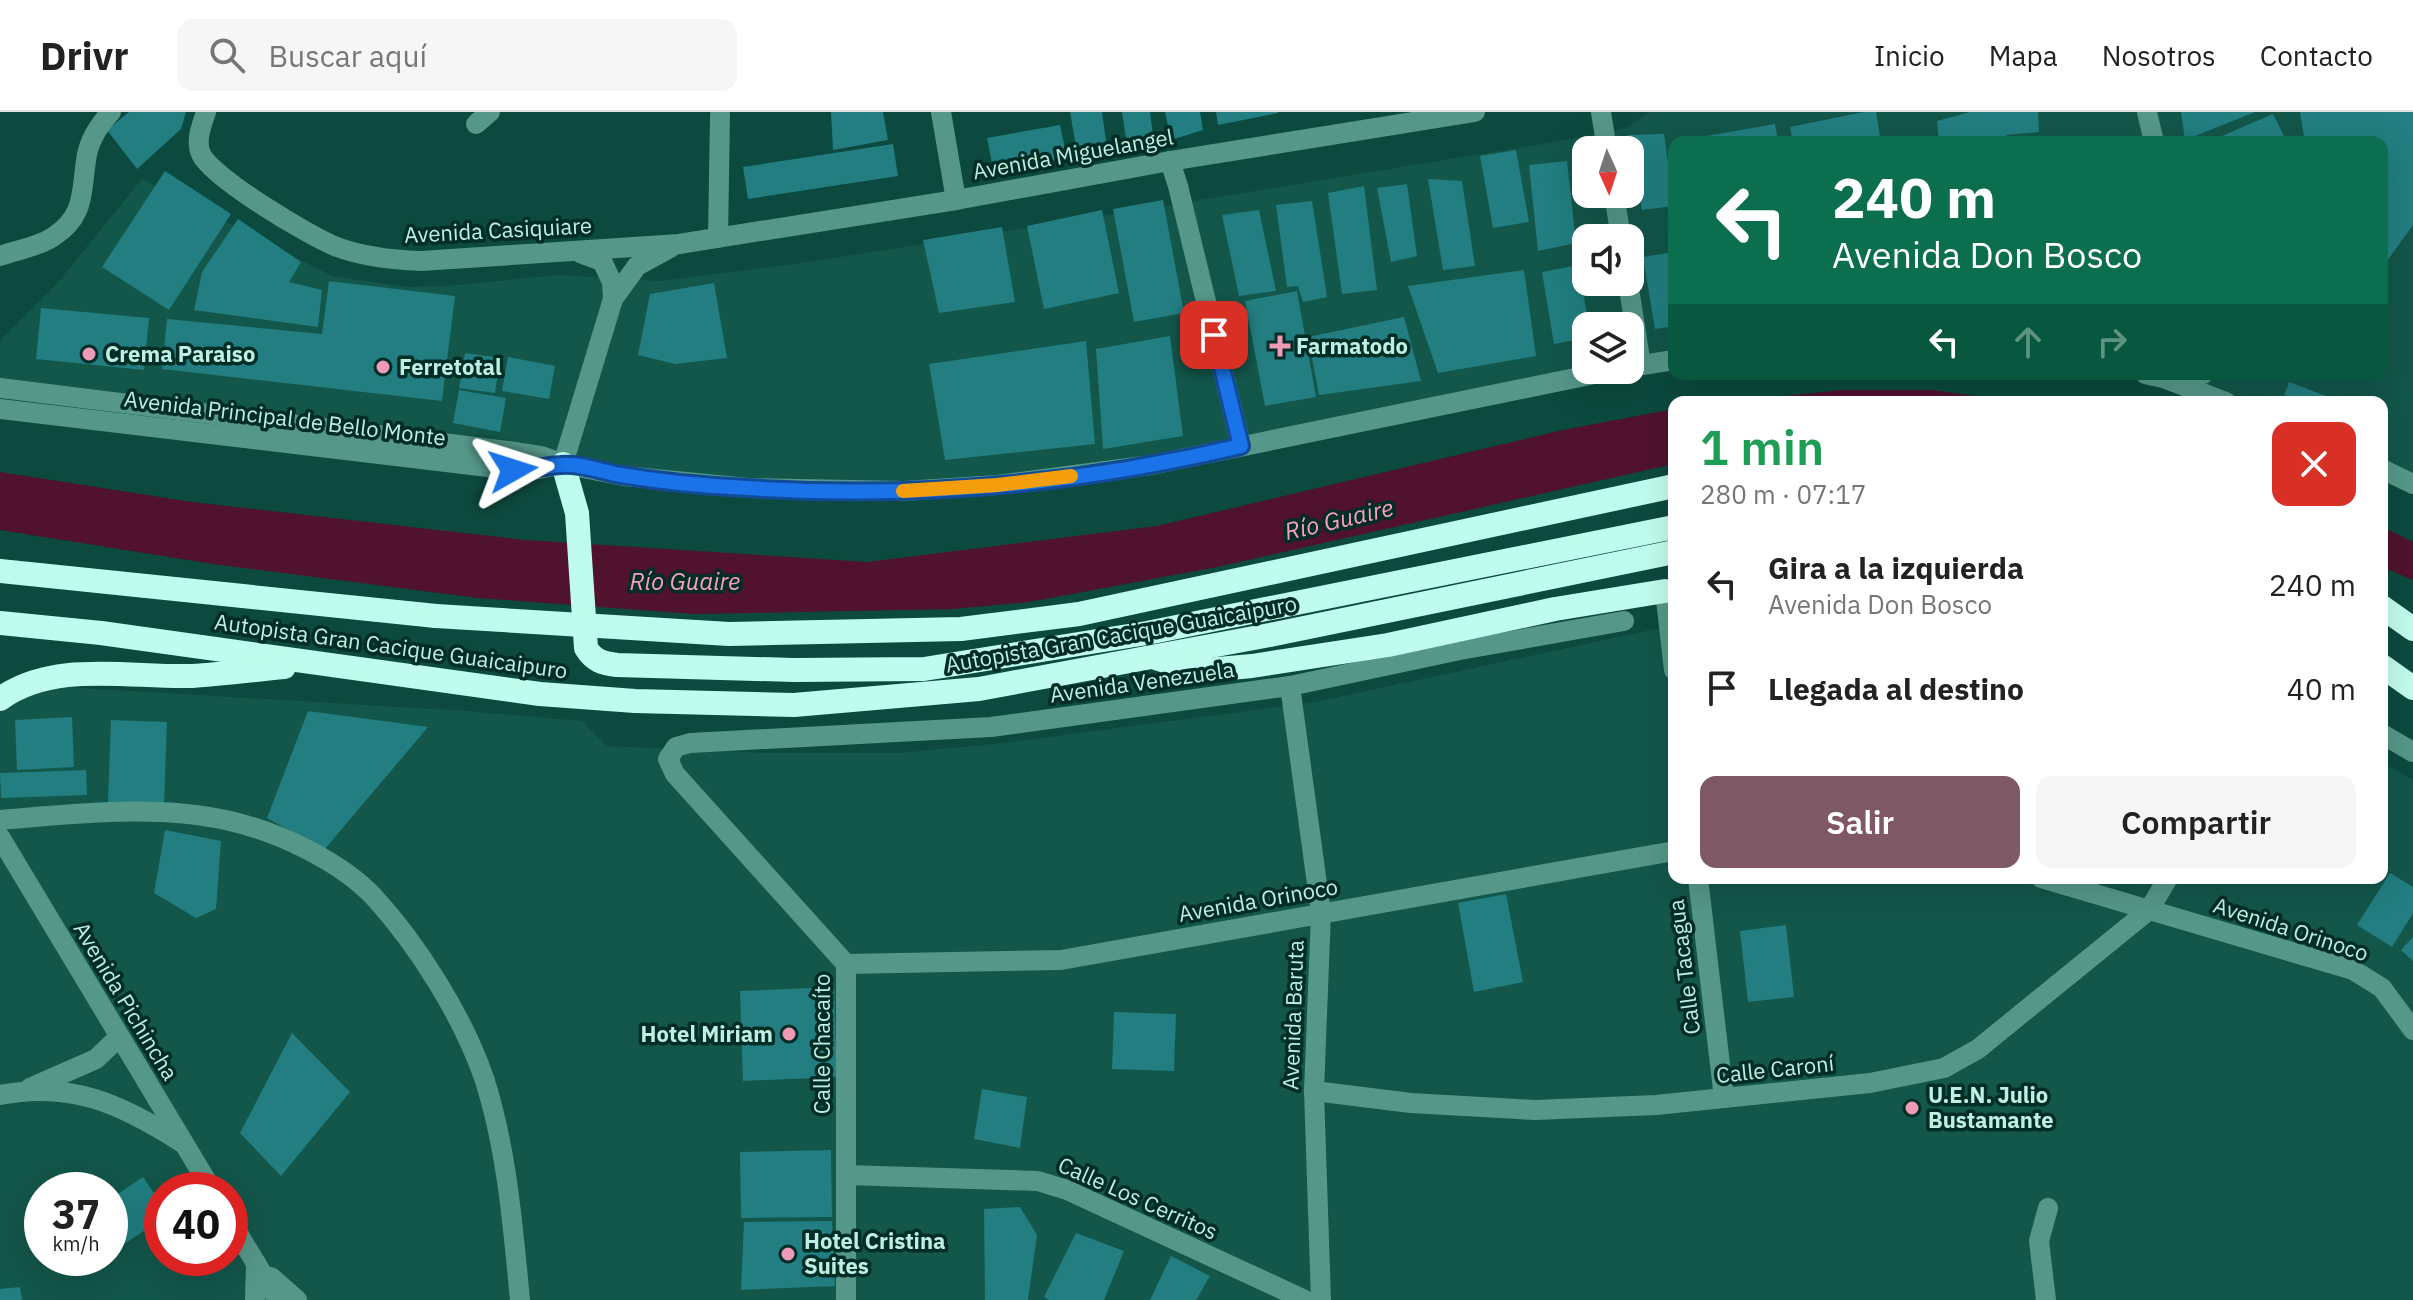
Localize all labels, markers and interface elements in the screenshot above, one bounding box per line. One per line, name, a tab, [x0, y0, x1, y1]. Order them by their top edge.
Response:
search box	[177, 19, 737, 91]
text: Drivr	[40, 31, 129, 80]
icon: search	[205, 33, 249, 77]
text: Buscar aquí	[269, 36, 427, 75]
text: Inicio	[1874, 37, 1945, 74]
text: Mapa	[1989, 37, 2058, 74]
text: Nosotros	[2102, 37, 2216, 74]
text: Contacto	[2260, 37, 2373, 74]
street label: Avenida Miguelangel	[970, 122, 1176, 185]
north arrow	[1572, 136, 1644, 208]
map controls	[1572, 136, 1644, 384]
text: 240 m	[1832, 161, 1996, 233]
icon: left	[1700, 168, 1804, 272]
street label: Avenida Casiquiare	[403, 210, 593, 249]
button: sound	[1572, 224, 1644, 296]
text: Avenida Don Bosco	[1832, 231, 2142, 278]
pin	[1180, 301, 1248, 369]
button: layers	[1572, 312, 1644, 384]
icon: arrive	[1192, 313, 1236, 357]
icon: left	[1922, 320, 1966, 364]
icon: ahead	[2006, 320, 2050, 364]
icon: right	[2090, 320, 2134, 364]
place label: Farmatodo	[1296, 331, 1408, 360]
marker: Farmatodo	[1271, 337, 1289, 355]
place label: Crema Paraiso	[105, 339, 255, 368]
marker: Crema Paraiso	[80, 345, 98, 363]
place label: Ferretotal	[399, 352, 502, 381]
marker: Ferretotal	[374, 358, 392, 376]
street label: Avenida Principal de Bello Monte	[123, 383, 448, 452]
text: 1 min	[1700, 416, 1824, 478]
button: close	[2272, 422, 2356, 506]
position arrow	[471, 428, 555, 512]
text: 280 m · 07:17	[1700, 477, 1866, 511]
water label: Río Guaire	[1281, 491, 1396, 547]
text: Gira a la izquierda	[1768, 548, 2024, 587]
icon: left	[1700, 562, 1744, 606]
water label: Río Guaire	[630, 565, 740, 597]
text: 240 m	[2269, 565, 2356, 604]
text: Avenida Don Bosco	[1768, 587, 1992, 621]
street label: Autopista Gran Cacique Guaicaipuro	[943, 588, 1299, 679]
street label: Autopista Gran Cacique Guaicaipuro	[213, 606, 569, 685]
street label: Avenida Venezuela	[1048, 654, 1236, 709]
icon: arrive	[1700, 666, 1744, 710]
text: Llegada al destino	[1768, 669, 2024, 708]
text: 40 m	[2287, 669, 2356, 708]
button: Salir	[1700, 776, 2020, 868]
button: Compartir	[2036, 776, 2356, 868]
street label: Avenida Orinoco	[1176, 871, 1340, 928]
street label: Avenida Orinoco	[2210, 890, 2372, 967]
street label: Calle Tacagua	[1661, 898, 1706, 1036]
street label: Avenida Pichincha	[68, 916, 185, 1085]
street label: Avenida Baruta	[1275, 939, 1310, 1091]
street label: Calle Chacaíto	[807, 974, 836, 1114]
place label: Hotel Miriam	[641, 1019, 773, 1048]
marker: Hotel Miriam	[780, 1025, 798, 1043]
street label: Calle Caroní	[1715, 1048, 1836, 1089]
place label: U.E.N. Julio Bustamante	[1928, 1080, 2054, 1134]
marker: U.E.N. Julio Bustamante	[1903, 1099, 1921, 1117]
street label: Calle Los Cerritos	[1054, 1149, 1222, 1246]
speed limit sign: 40	[144, 1172, 248, 1276]
text: 37	[52, 1188, 100, 1240]
place label: Hotel Cristina Suites	[804, 1226, 946, 1280]
text: km/h	[52, 1230, 100, 1257]
marker: Hotel Cristina Suites	[779, 1245, 797, 1263]

